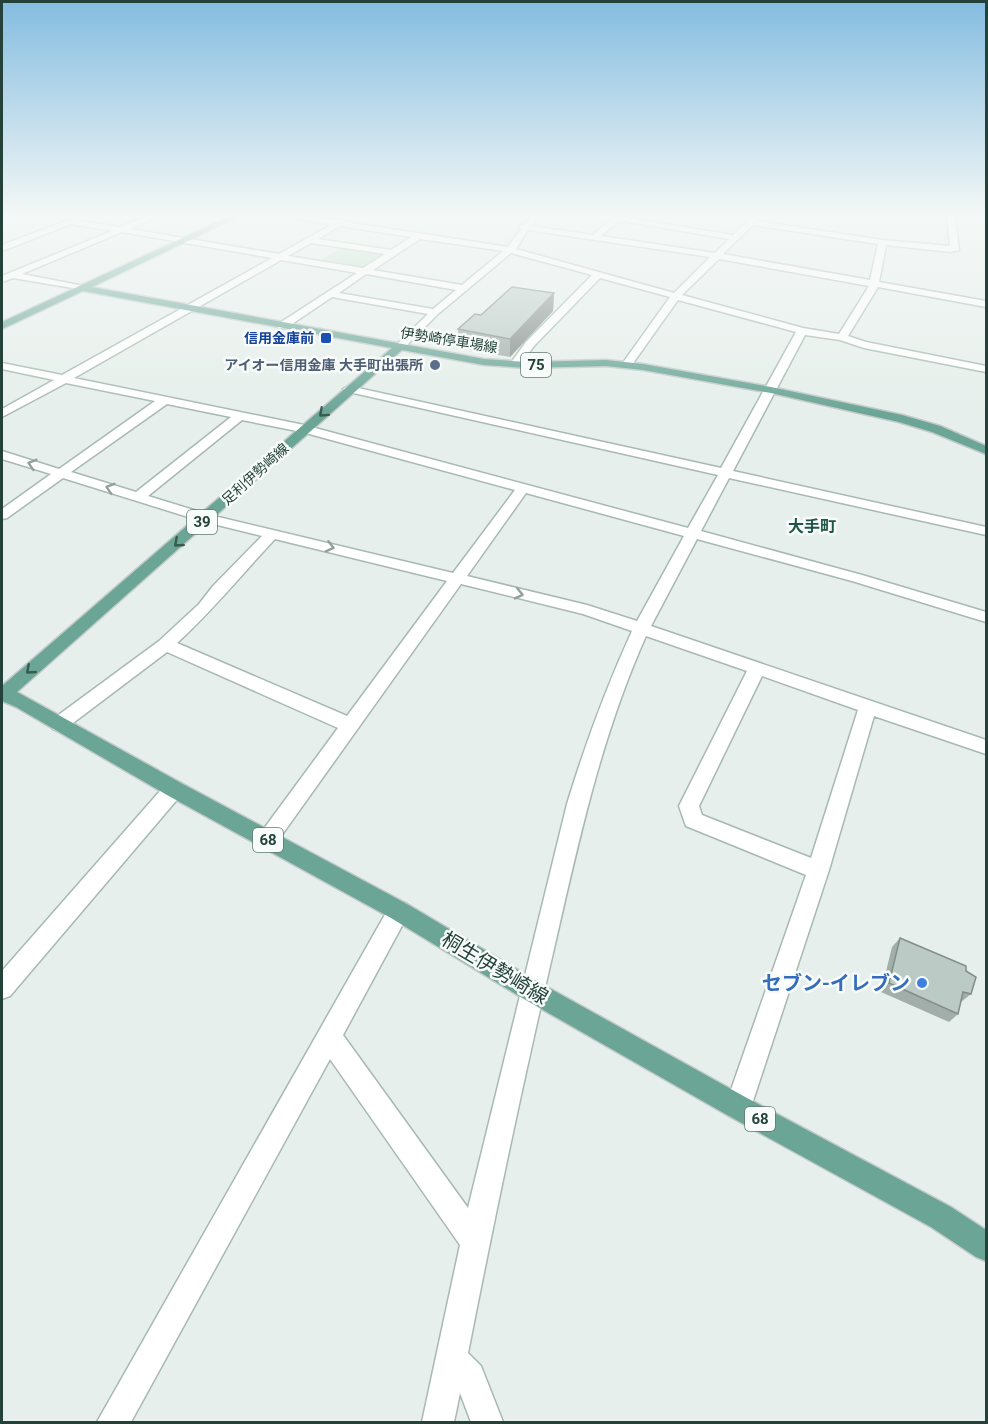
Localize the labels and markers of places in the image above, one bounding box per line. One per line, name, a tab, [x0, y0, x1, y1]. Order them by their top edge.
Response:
place label: 信用金庫前	[244, 330, 314, 346]
marker: 信用金庫前	[319, 331, 333, 345]
place label: アイオー信用金庫 大手町出張所	[224, 357, 423, 373]
marker: アイオー信用金庫 大手町出張所	[428, 358, 442, 372]
place label: セブン-イレブン	[762, 971, 910, 995]
marker: セブン-イレブン	[915, 976, 929, 990]

